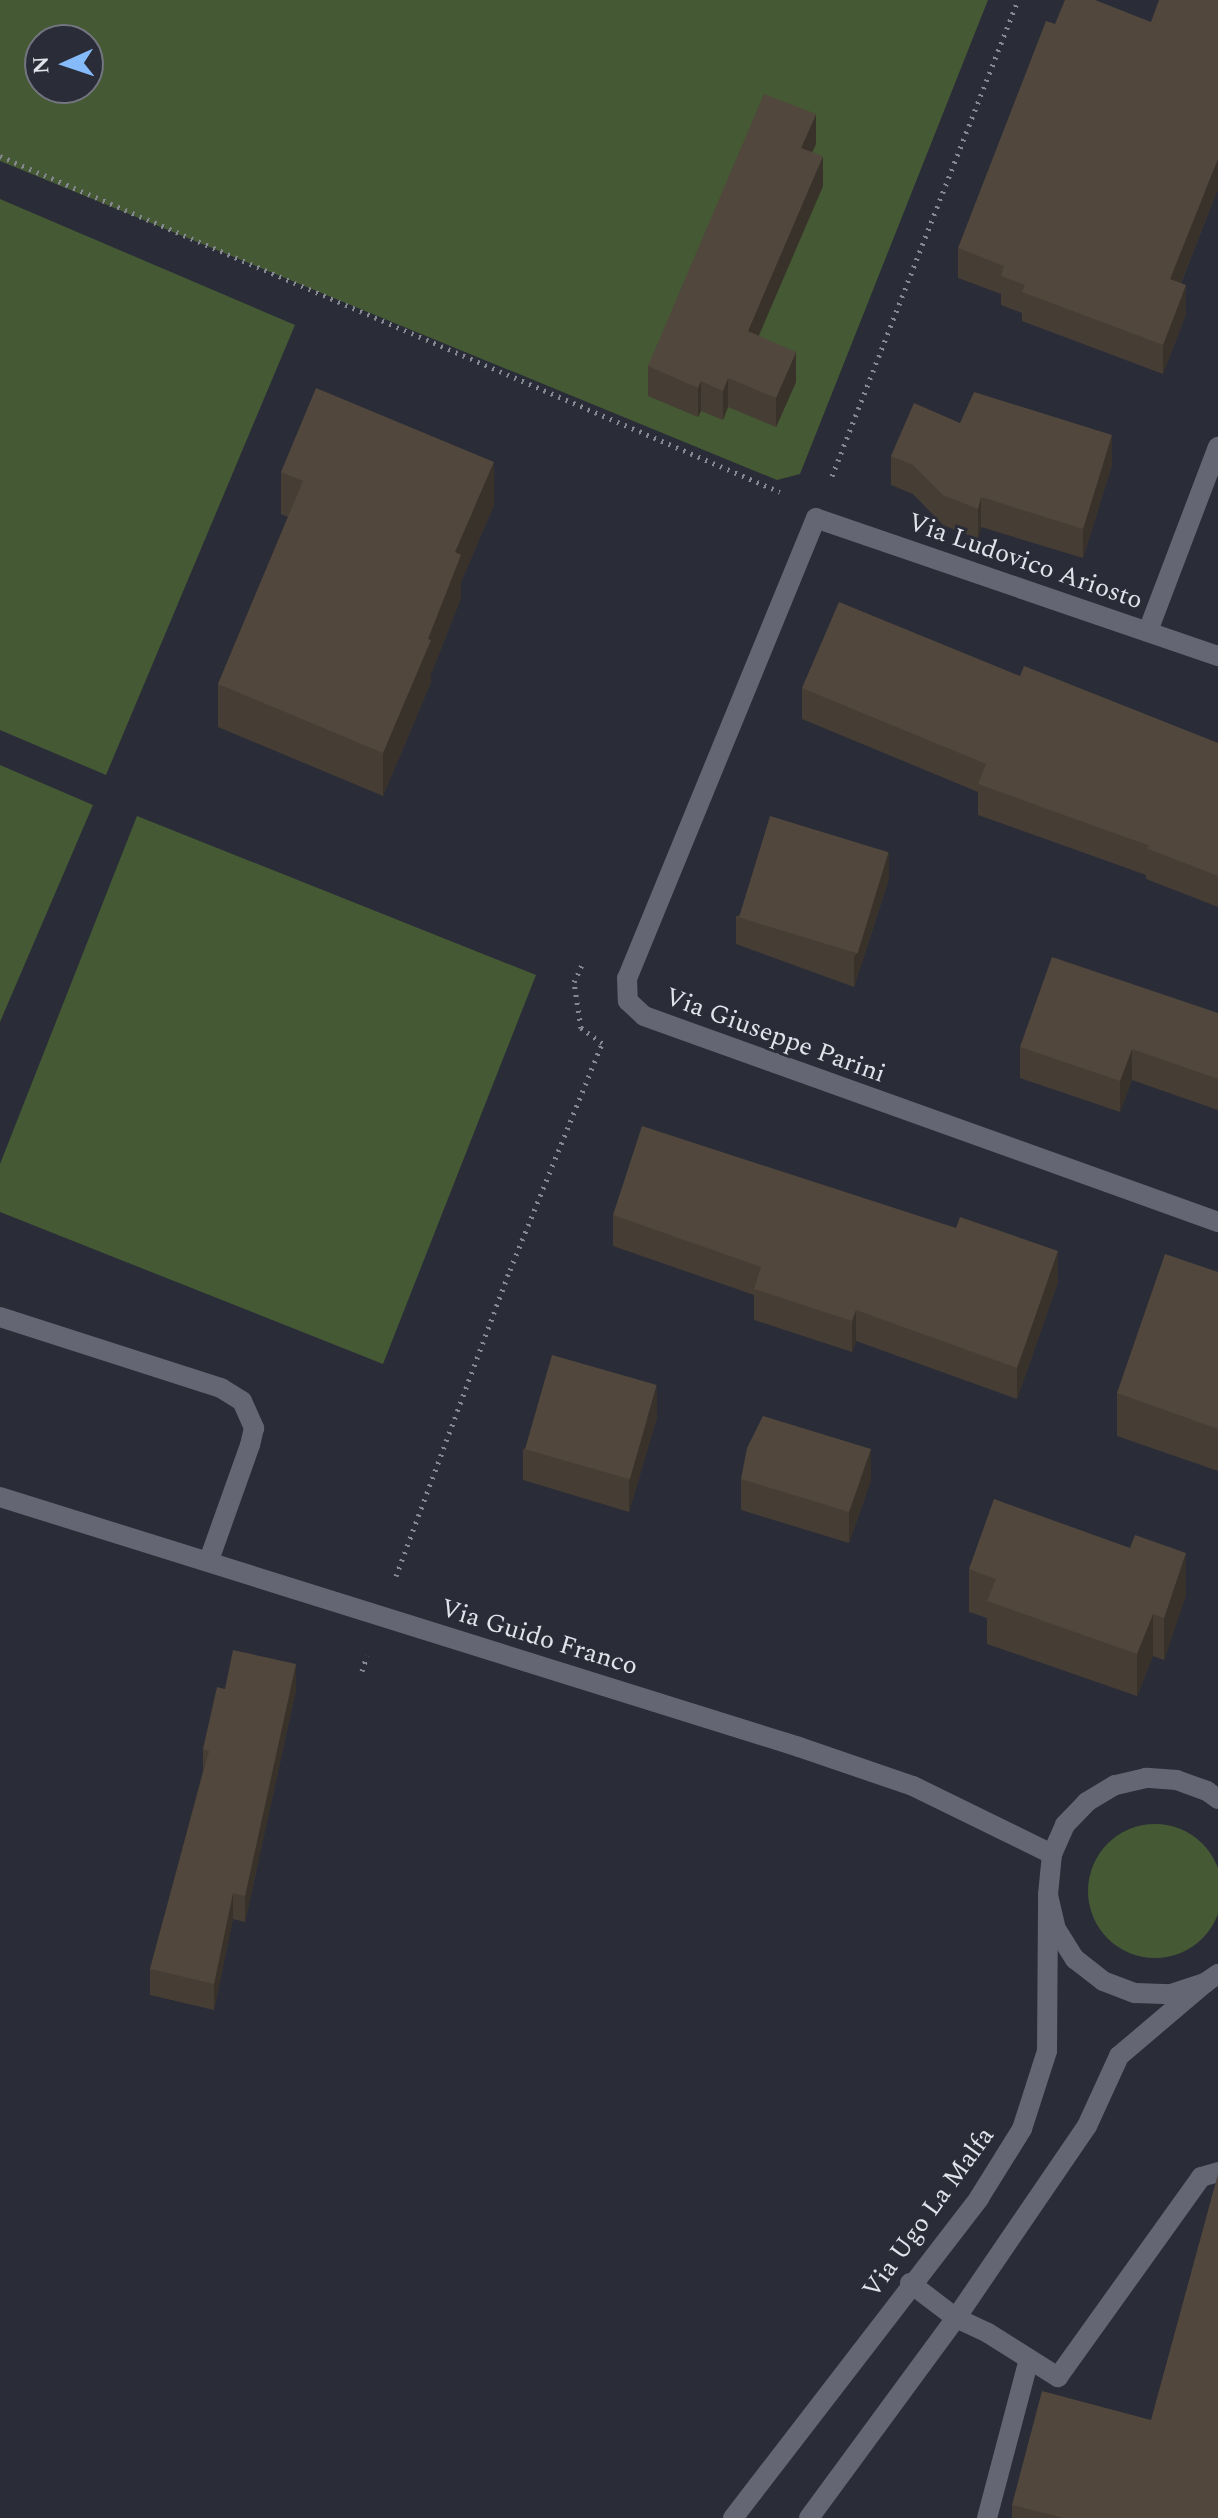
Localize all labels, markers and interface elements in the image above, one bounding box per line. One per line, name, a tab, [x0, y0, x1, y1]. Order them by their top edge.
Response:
north arrow	[24, 24, 104, 104]
text: N	[25, 55, 58, 75]
street label: Via Ludovico Ariosto	[904, 507, 1146, 617]
street label: Via Giuseppe Parini	[661, 982, 889, 1090]
street label: Via Guido Franco	[437, 1593, 641, 1683]
street label: Via Ugo La Malfa	[857, 2121, 1001, 2305]

